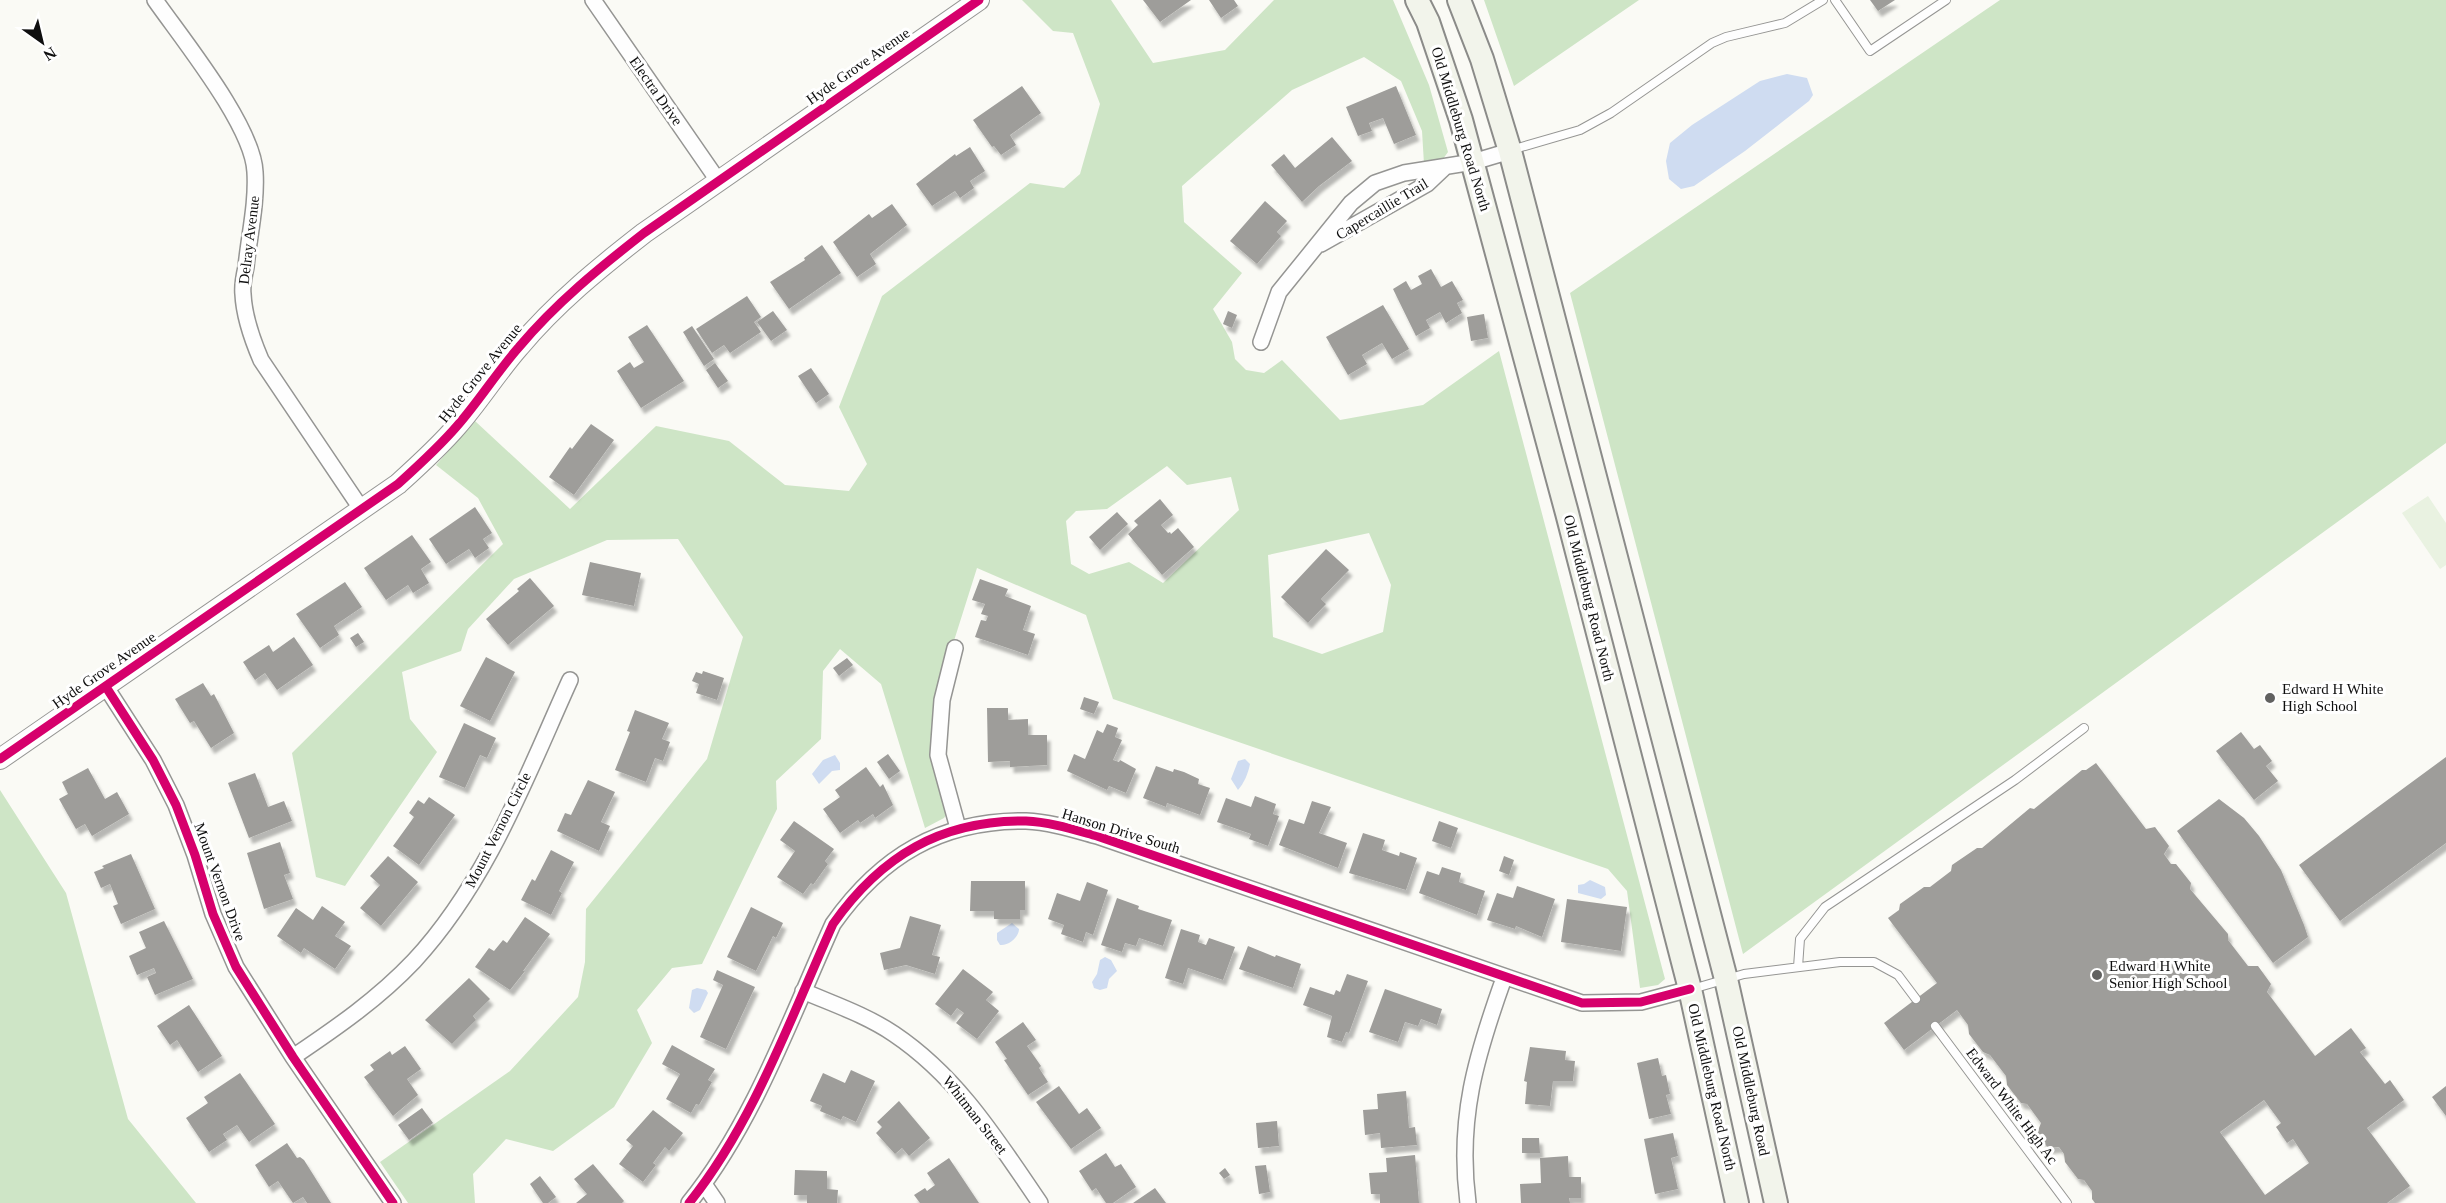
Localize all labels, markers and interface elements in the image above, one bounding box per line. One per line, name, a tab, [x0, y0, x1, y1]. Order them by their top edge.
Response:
north arrow	[12, 12, 72, 72]
street label: Hyde Grove Avenue	[803, 24, 913, 108]
text: N	[40, 44, 60, 65]
street label: Old Middleburg Road North	[1428, 45, 1494, 214]
street label: Electra Drive	[626, 53, 686, 129]
street label: Capercaillie Trail	[1333, 175, 1431, 243]
street label: Delray Avenue	[236, 194, 262, 285]
street label: Hyde Grove Avenue	[435, 320, 525, 426]
street label: Old Middleburg Road North	[1561, 513, 1618, 683]
street label: Hyde Grove Avenue	[49, 628, 159, 712]
place label: Edward H White High School	[2282, 681, 2384, 714]
marker: Edward H White High School	[2263, 691, 2277, 705]
street label: Mount Vernon Circle	[462, 769, 534, 890]
street label: Hanson Drive South	[1060, 805, 1182, 857]
street label: Mount Vernon Drive	[191, 821, 249, 944]
place label: Edward H White Senior High School	[2109, 958, 2227, 991]
marker: Edward H White Senior High School	[2090, 968, 2104, 982]
street label: Old Middleburg Road North	[1685, 1002, 1739, 1173]
street label: Old Middleburg Road	[1729, 1025, 1773, 1158]
street label: Edward White High Ac	[1963, 1045, 2061, 1167]
street label: Whitman Street	[940, 1073, 1011, 1158]

